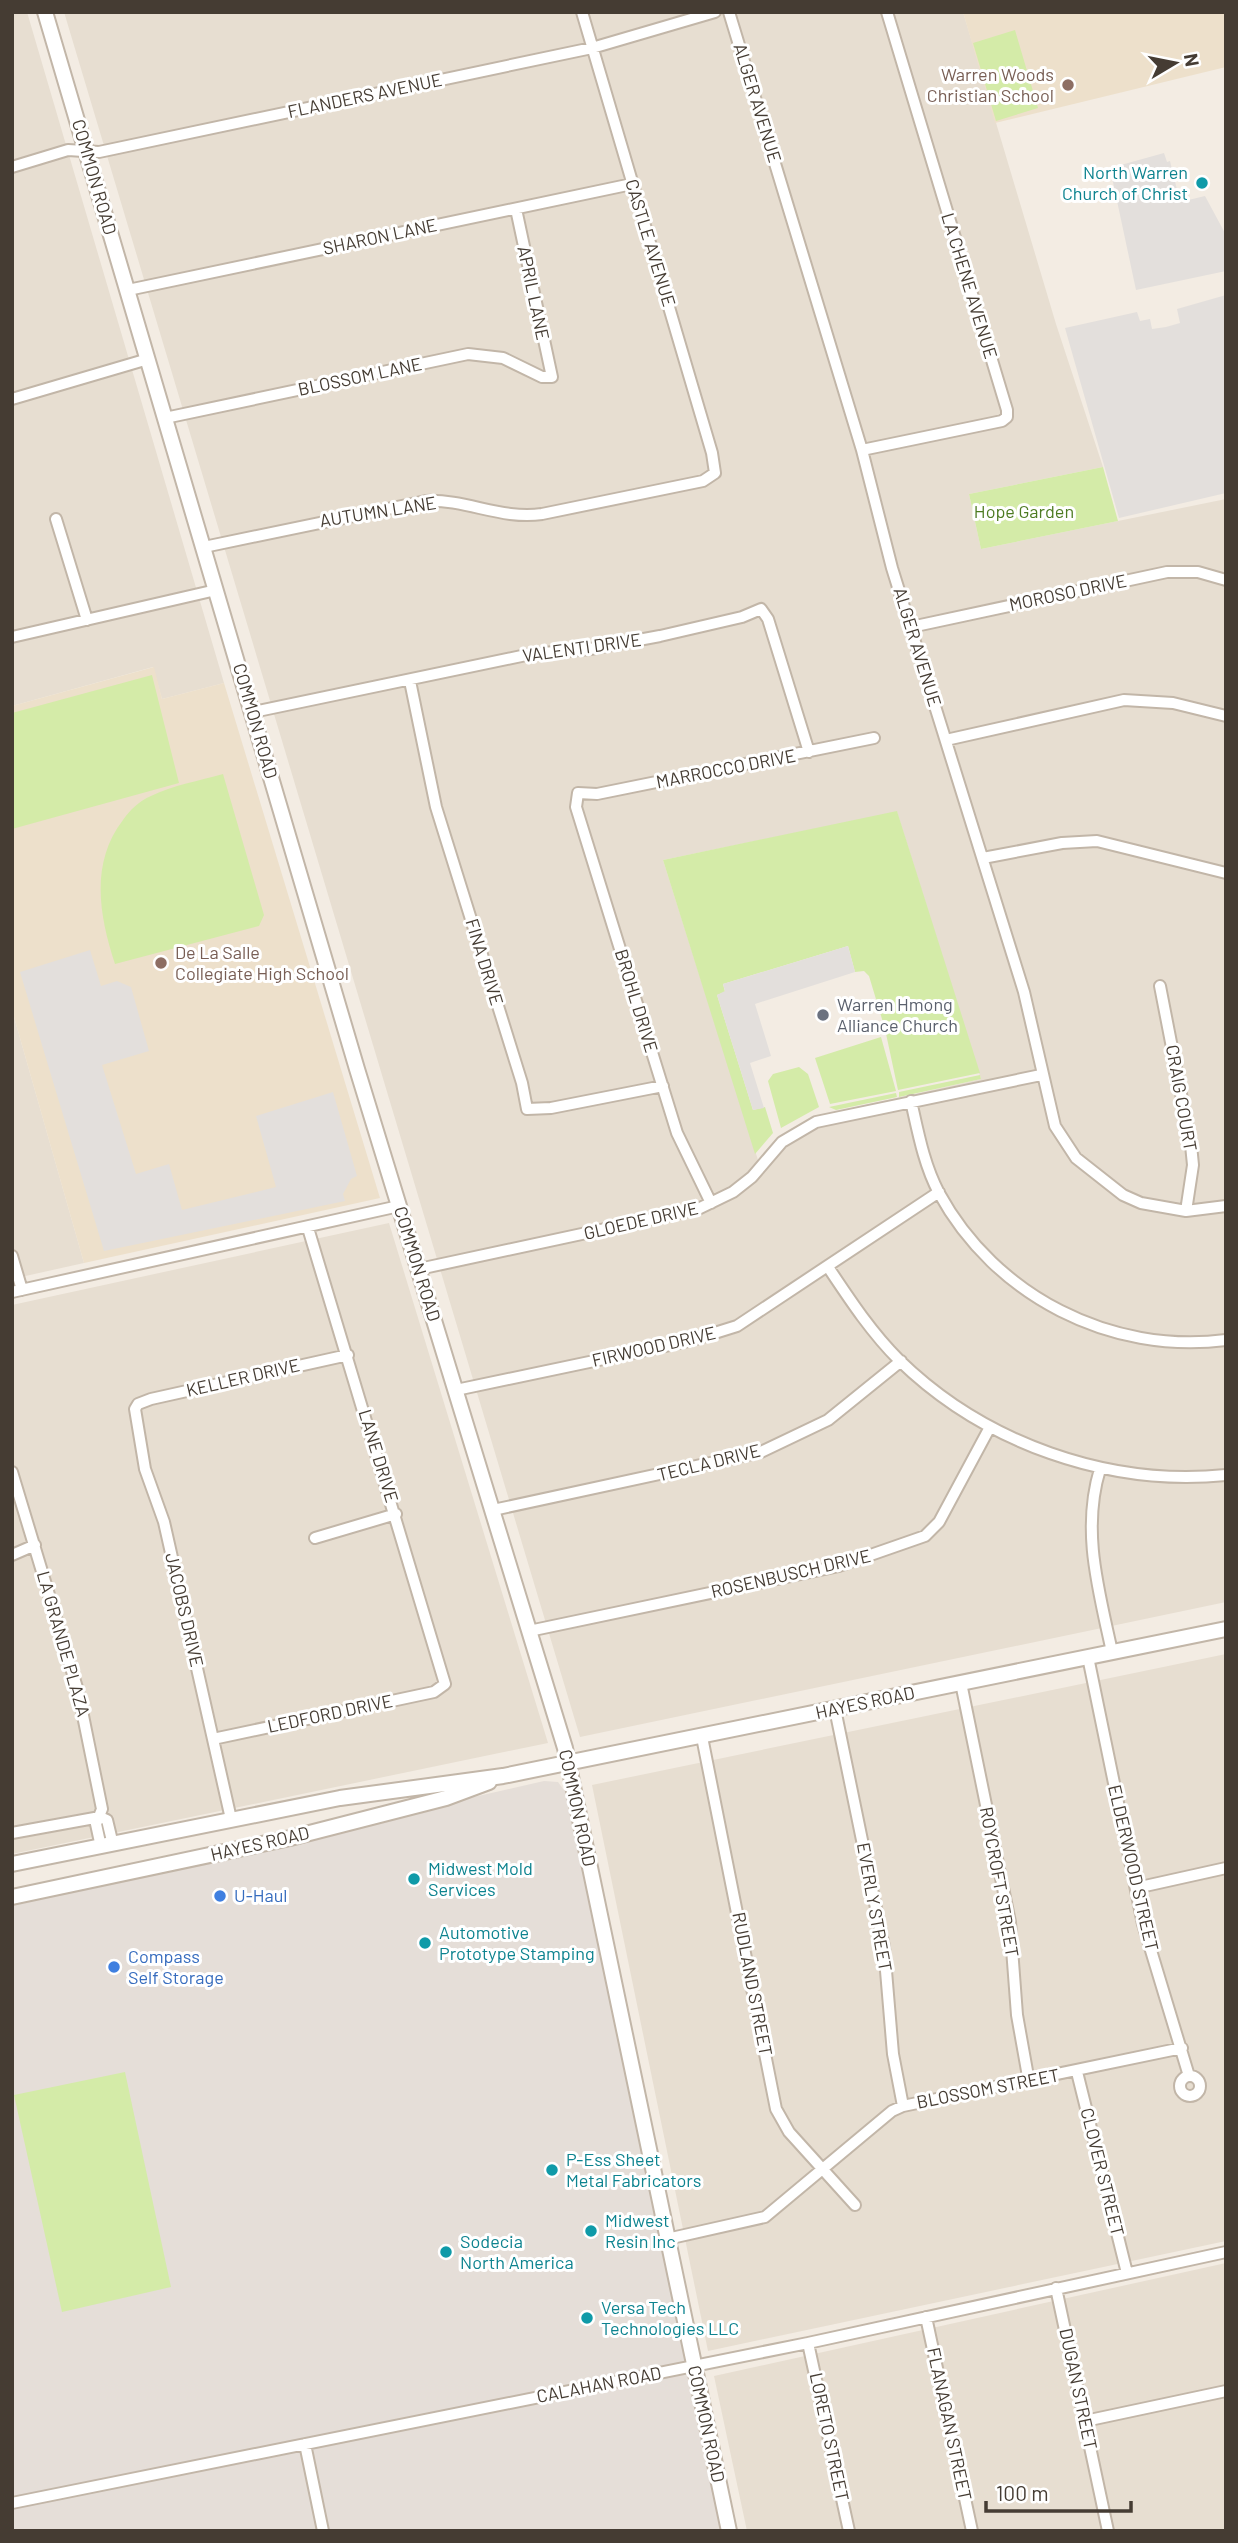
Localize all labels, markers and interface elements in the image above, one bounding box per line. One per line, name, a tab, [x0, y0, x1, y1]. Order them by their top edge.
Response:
north arrow	[1140, 28, 1210, 98]
street label: ALGER AVENUE	[729, 40, 787, 165]
text: N	[1180, 52, 1205, 68]
place label: Warren Woods Christian School	[927, 63, 1054, 106]
street label: FLANDERS AVENUE	[286, 68, 444, 122]
marker: Warren Woods Christian School	[1060, 77, 1076, 93]
street label: COMMON ROAD	[68, 116, 122, 237]
place label: North Warren Church of Christ	[1062, 161, 1188, 204]
marker: North Warren Church of Christ	[1194, 175, 1210, 191]
street label: CASTLE AVENUE	[621, 176, 681, 309]
street label: LA CHENE AVENUE	[937, 210, 1003, 361]
street label: SHARON LANE	[321, 213, 439, 259]
street label: APRIL LANE	[513, 244, 555, 342]
street label: BLOSSOM LANE	[296, 352, 424, 400]
street label: AUTUMN LANE	[318, 491, 438, 531]
park label: Hope Garden	[974, 500, 1074, 522]
street label: MOROSO DRIVE	[1007, 569, 1129, 615]
street label: ALGER AVENUE	[889, 584, 947, 709]
street label: VALENTI DRIVE	[521, 628, 643, 666]
street label: COMMON ROAD	[229, 660, 283, 781]
street label: MARROCCO DRIVE	[654, 744, 797, 792]
street label: FINA DRIVE	[461, 916, 509, 1008]
place label: De La Salle Collegiate High School	[175, 941, 349, 984]
street label: BROHL DRIVE	[611, 946, 663, 1055]
marker: De La Salle Collegiate High School	[153, 955, 169, 971]
place label: Warren Hmong Alliance Church	[837, 993, 958, 1036]
marker: Warren Hmong Alliance Church	[815, 1007, 831, 1023]
street label: CRAIG COURT	[1162, 1043, 1202, 1153]
street label: GLOEDE DRIVE	[581, 1196, 700, 1244]
street label: COMMON ROAD	[390, 1204, 446, 1324]
street label: FIRWOOD DRIVE	[590, 1321, 718, 1371]
street label: KELLER DRIVE	[184, 1353, 302, 1401]
street label: LANE DRIVE	[354, 1406, 404, 1505]
street label: TECLA DRIVE	[655, 1439, 763, 1485]
street label: ROSENBUSCH DRIVE	[709, 1544, 873, 1602]
street label: JACOBS DRIVE	[161, 1551, 209, 1669]
street label: LA GRANDE PLAZA	[33, 1568, 95, 1719]
street label: HAYES ROAD	[813, 1681, 916, 1723]
street label: LEDFORD DRIVE	[265, 1689, 394, 1737]
street label: COMMON ROAD	[555, 1747, 601, 1868]
street label: ELDERWOOD STREET	[1104, 1783, 1164, 1953]
street label: ROYCROFT STREET	[976, 1805, 1024, 1959]
street label: HAYES ROAD	[208, 1821, 311, 1865]
street label: EVERLY STREET	[853, 1841, 897, 1973]
place label: Midwest Mold Services	[428, 1857, 533, 1900]
marker: Midwest Mold Services	[406, 1871, 422, 1887]
place label: U-Haul	[234, 1884, 288, 1906]
marker: U-Haul	[212, 1888, 228, 1904]
street label: RUDLAND STREET	[728, 1910, 778, 2057]
place label: Automotive Prototype Stamping	[439, 1921, 595, 1964]
marker: Automotive Prototype Stamping	[417, 1935, 433, 1951]
place label: Compass Self Storage	[128, 1945, 224, 1988]
marker: Compass Self Storage	[106, 1959, 122, 1975]
street label: BLOSSOM STREET	[915, 2063, 1061, 2113]
street label: CLOVER STREET	[1076, 2105, 1130, 2238]
place label: P-Ess Sheet Metal Fabricators	[566, 2148, 701, 2191]
marker: P-Ess Sheet Metal Fabricators	[544, 2162, 560, 2178]
place label: Midwest Resin Inc	[605, 2209, 676, 2252]
marker: Midwest Resin Inc	[583, 2223, 599, 2239]
place label: Sodecia North America	[460, 2230, 574, 2273]
marker: Sodecia North America	[438, 2244, 454, 2260]
place label: Versa Tech Technologies LLC	[601, 2296, 739, 2339]
marker: Versa Tech Technologies LLC	[579, 2310, 595, 2326]
street label: DUGAN STREET	[1055, 2326, 1103, 2452]
street label: FLANAGAN STREET	[923, 2345, 977, 2502]
street label: CALAHAN ROAD	[535, 2361, 663, 2407]
street label: COMMON ROAD	[684, 2363, 730, 2484]
street label: LORETO STREET	[806, 2371, 854, 2503]
scale bar	[986, 2470, 1131, 2514]
text: 100 m	[996, 2480, 1049, 2505]

